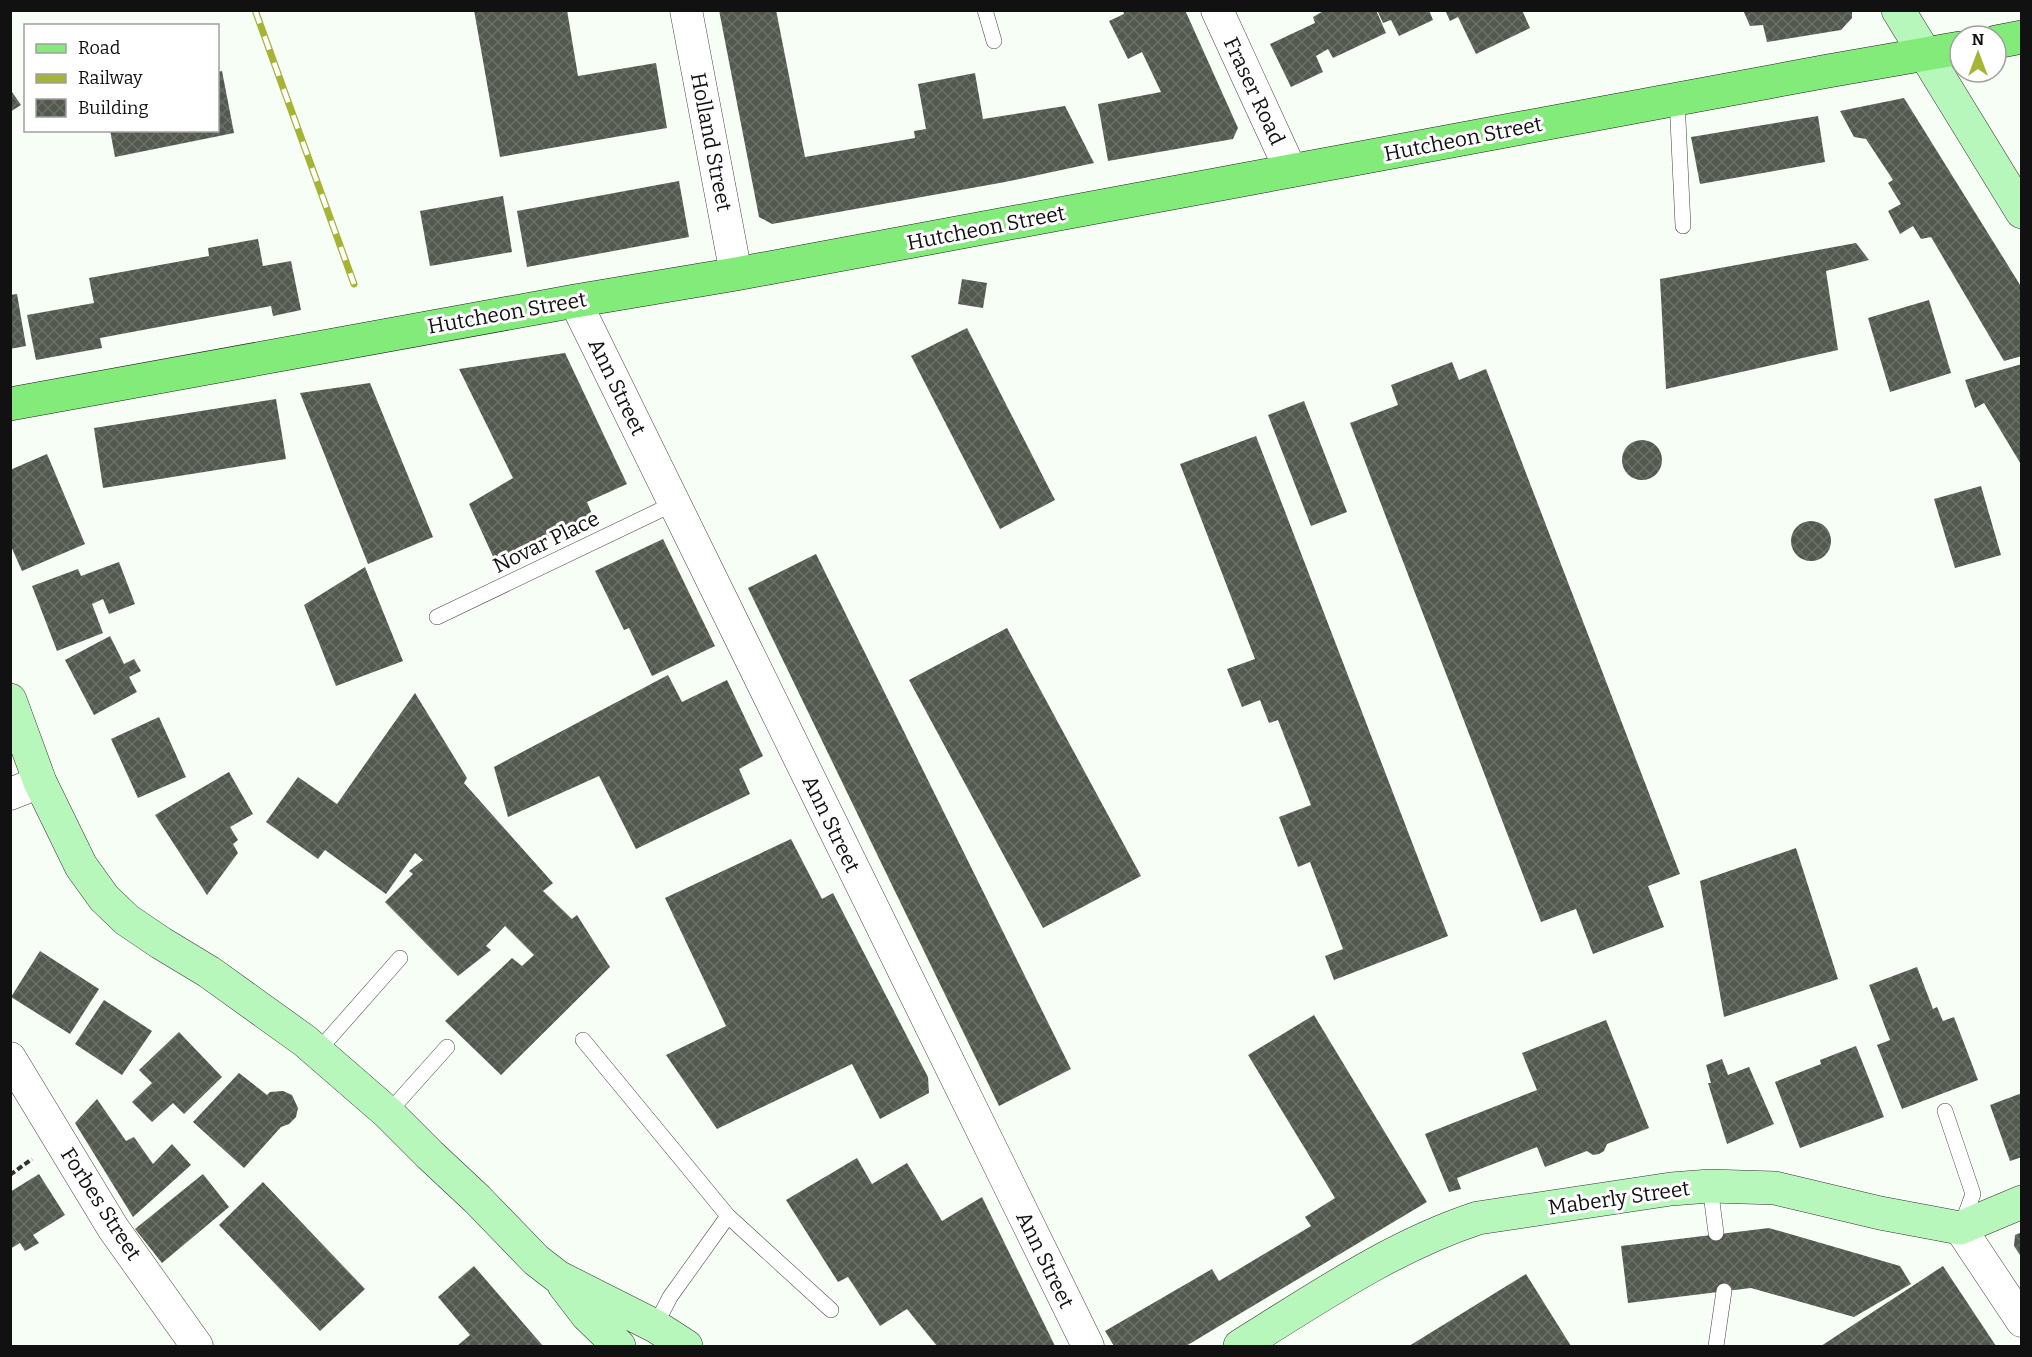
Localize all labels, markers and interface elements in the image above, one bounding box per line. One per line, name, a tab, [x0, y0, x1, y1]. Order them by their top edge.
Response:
legend	[24, 24, 219, 132]
north arrow	[1948, 24, 2008, 84]
text: N	[1972, 30, 1984, 49]
street label: Fraser Road	[1218, 33, 1290, 149]
text: Road	[78, 37, 121, 59]
text: Railway	[78, 67, 143, 89]
street label: Holland Street	[685, 70, 737, 214]
text: Building	[78, 97, 149, 119]
street label: Hutcheon Street	[1382, 111, 1545, 167]
street label: Hutcheon Street	[905, 200, 1068, 256]
street label: Hutcheon Street	[426, 286, 589, 340]
street label: Ann Street	[582, 334, 652, 440]
street label: Novar Place	[489, 505, 603, 579]
street label: Ann Street	[796, 771, 866, 877]
street label: Forbes Street	[55, 1143, 147, 1265]
street label: Maberly Street	[1547, 1175, 1692, 1221]
street label: Ann Street	[1010, 1207, 1080, 1313]

